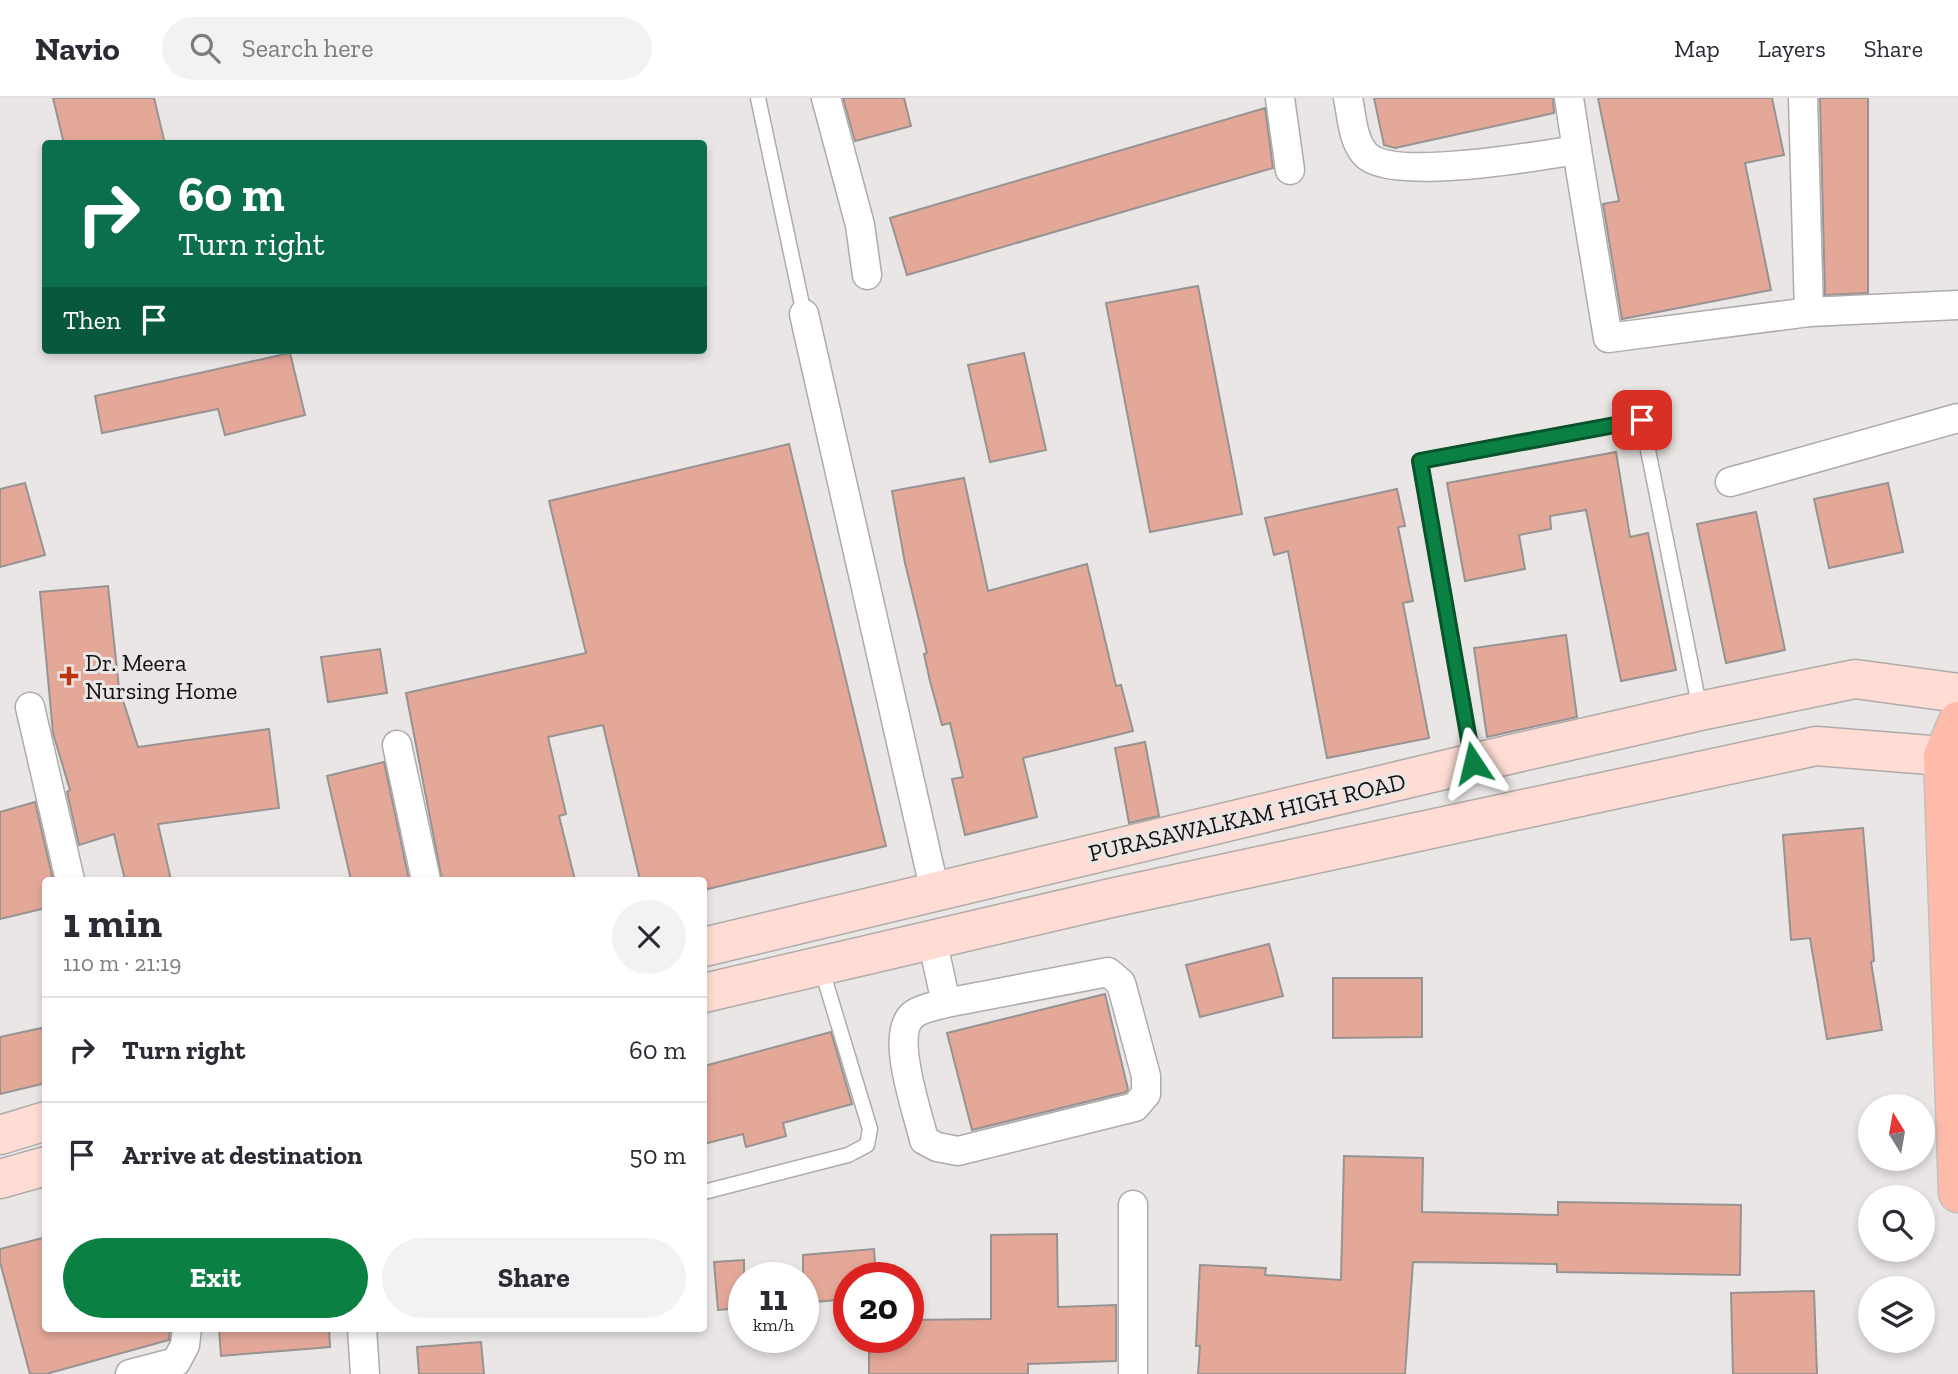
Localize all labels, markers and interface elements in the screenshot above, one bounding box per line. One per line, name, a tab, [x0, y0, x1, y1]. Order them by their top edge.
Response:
search box	[162, 17, 652, 80]
text: Navio	[35, 29, 120, 68]
icon: search	[186, 29, 224, 67]
text: Search here	[242, 32, 374, 64]
text: Map	[1674, 34, 1720, 63]
text: Layers	[1758, 34, 1826, 63]
text: Share	[1864, 34, 1923, 63]
text: 60 m	[178, 165, 285, 224]
icon: right	[63, 168, 154, 259]
text: Turn right	[178, 225, 325, 263]
icon: arrive	[135, 301, 173, 339]
text: Then	[63, 304, 121, 336]
pin	[1612, 390, 1672, 450]
icon: arrive	[1623, 401, 1661, 439]
place label: Dr. Meera Nursing Home	[85, 648, 237, 705]
marker: Dr. Meera Nursing Home	[59, 666, 79, 686]
position arrow	[1436, 726, 1510, 800]
street label: PURASAWALKAM HIGH ROAD	[1086, 766, 1408, 868]
text: 1 min	[63, 897, 162, 948]
button: close	[612, 900, 686, 974]
text: 110 m · 21:19	[63, 949, 181, 977]
icon: right	[63, 1031, 101, 1069]
text: Turn right	[122, 1034, 245, 1066]
text: 60 m	[629, 1034, 686, 1066]
north arrow	[1858, 1094, 1936, 1171]
map controls	[1858, 1094, 1935, 1353]
icon: arrive	[63, 1136, 101, 1174]
text: Arrive at destination	[122, 1139, 362, 1171]
text: 50 m	[629, 1139, 686, 1171]
button: search	[1858, 1185, 1935, 1262]
button: Exit	[63, 1238, 368, 1318]
button: Share	[382, 1238, 686, 1318]
speed limit sign: 20	[833, 1262, 924, 1353]
button: layers	[1858, 1276, 1935, 1353]
text: 11	[759, 1277, 788, 1319]
text: km/h	[753, 1314, 794, 1336]

